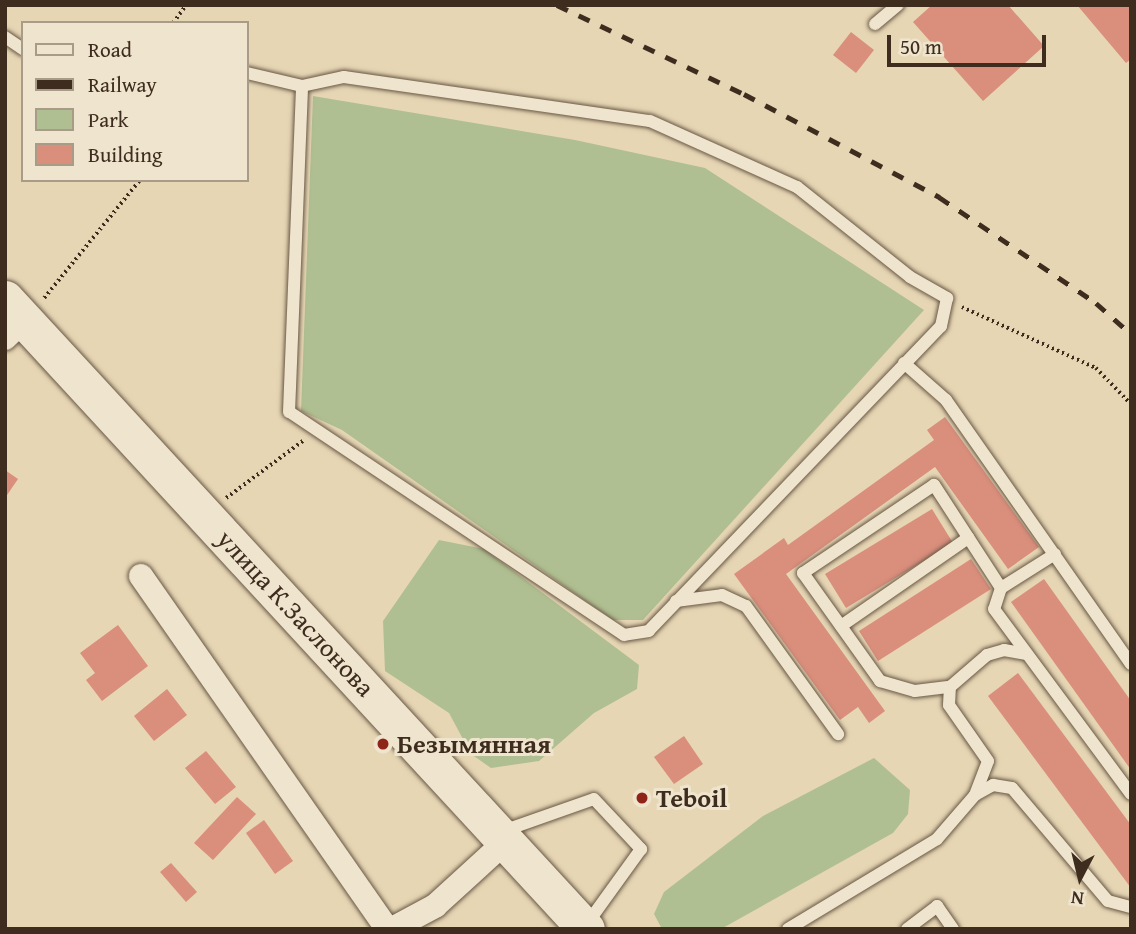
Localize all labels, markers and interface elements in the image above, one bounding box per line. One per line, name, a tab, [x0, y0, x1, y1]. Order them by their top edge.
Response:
legend	[21, 21, 248, 182]
scale bar	[891, 21, 1050, 65]
text: 50 m	[900, 31, 942, 62]
text: Road	[88, 34, 132, 65]
text: Railway	[88, 69, 157, 100]
text: Park	[88, 104, 129, 135]
text: Building	[88, 139, 162, 170]
street label: улица К.Заслонова	[211, 523, 381, 703]
place label: Безымянная	[397, 728, 551, 760]
marker: Безымянная	[375, 736, 391, 752]
place label: Teboil	[656, 782, 727, 814]
marker: Teboil	[634, 790, 650, 806]
north arrow	[1045, 843, 1115, 913]
text: N	[1069, 884, 1085, 914]

